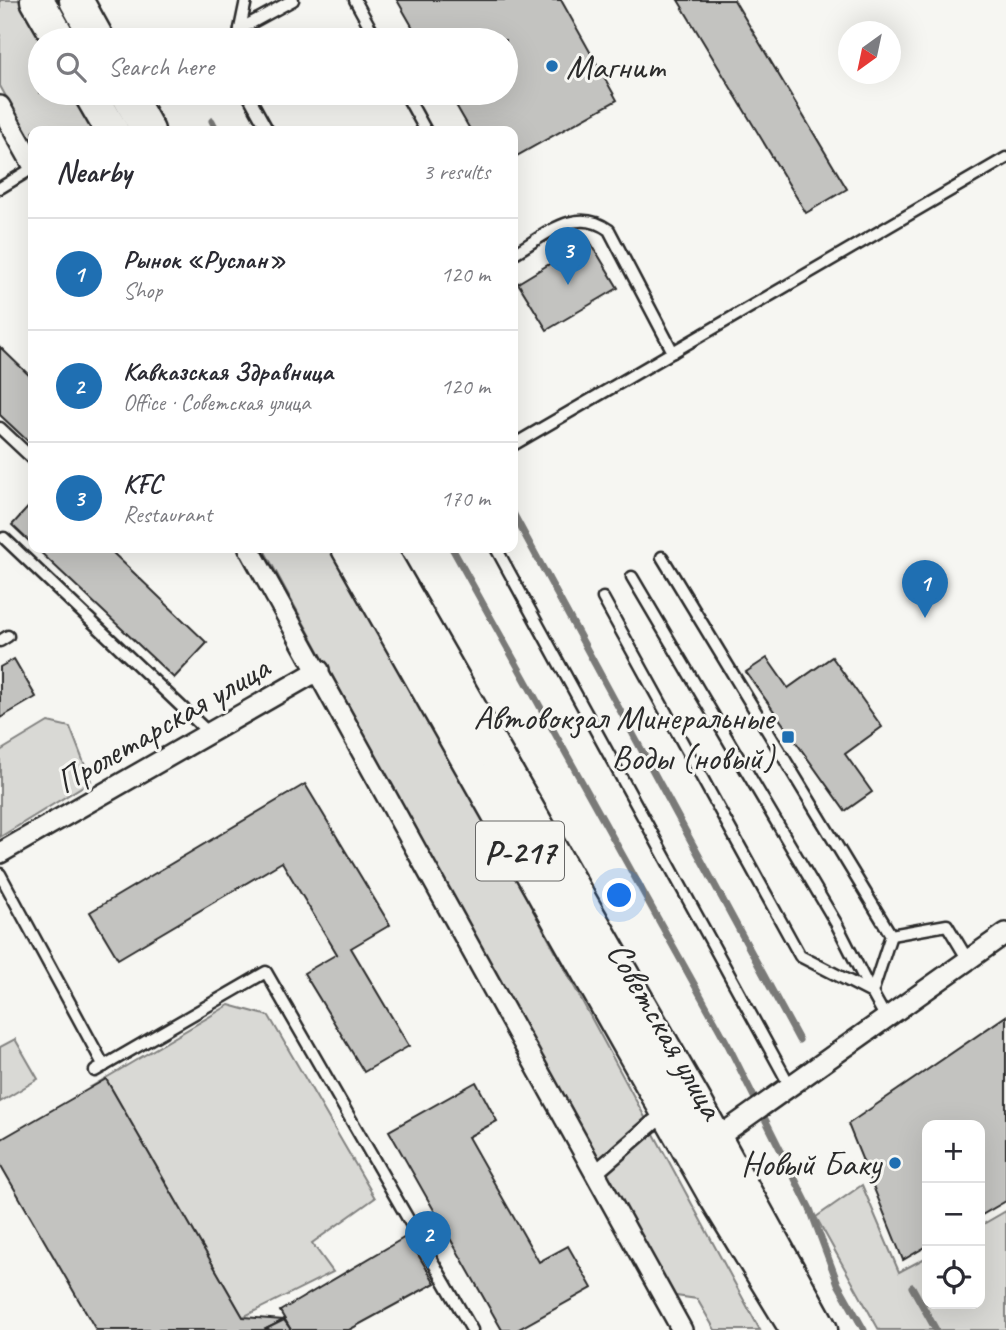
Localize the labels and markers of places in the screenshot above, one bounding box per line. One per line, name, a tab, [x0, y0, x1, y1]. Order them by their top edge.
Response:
place label: Магнит	[566, 44, 667, 89]
marker: Магнит	[544, 58, 560, 74]
pin: 3	[545, 227, 591, 285]
pin: 1	[902, 560, 948, 618]
place label: Автовокзал Минеральные Воды (новый)	[473, 695, 777, 780]
marker: Автовокзал Минеральные Воды (новый)	[780, 729, 796, 745]
place label: Новый Баку	[741, 1141, 883, 1186]
marker: Новый Баку	[887, 1155, 903, 1171]
pin: 2	[405, 1211, 451, 1269]

